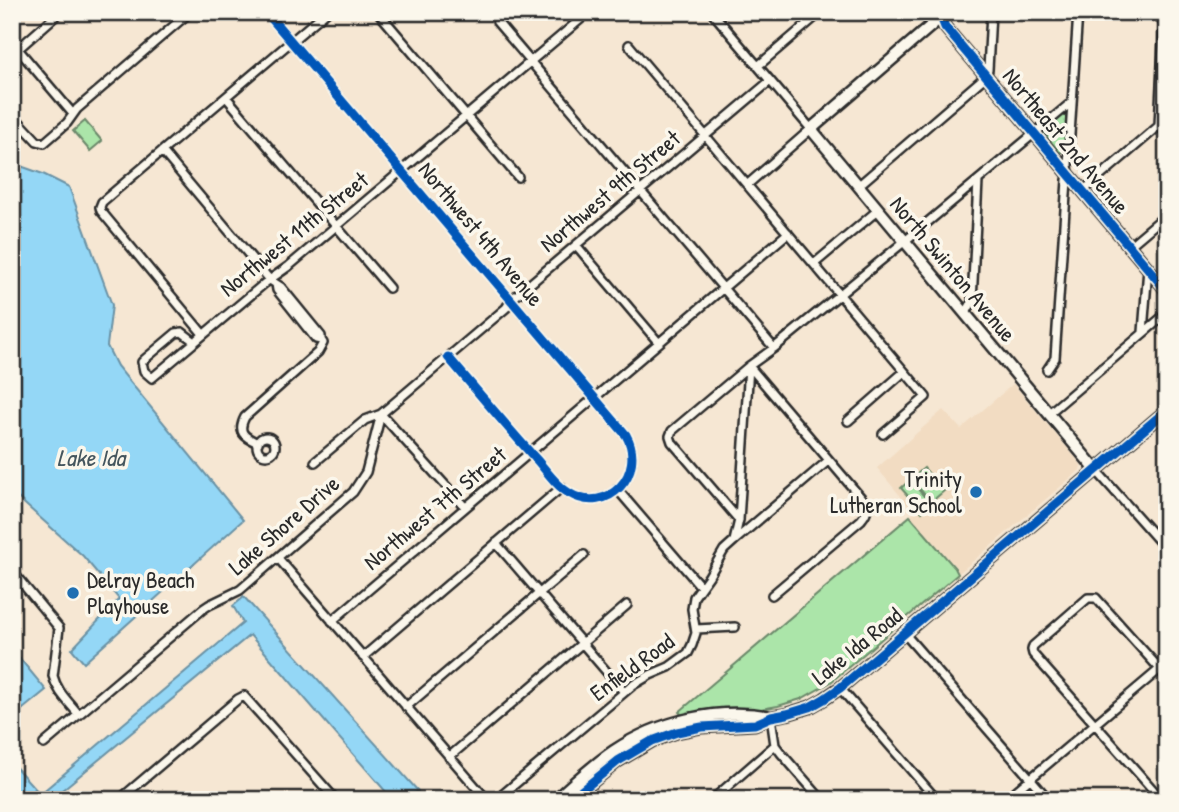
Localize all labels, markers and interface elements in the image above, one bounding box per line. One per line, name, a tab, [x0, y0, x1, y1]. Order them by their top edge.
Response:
street label: Northeast 2nd Avenue	[996, 61, 1137, 220]
street label: Northwest 9th Street	[533, 122, 687, 259]
street label: Northwest 4th Avenue	[412, 155, 551, 312]
street label: Northwest 11th Street	[213, 163, 375, 303]
street label: North Swinton Avenue	[883, 189, 1023, 348]
street label: Northwest 7th Street	[357, 438, 513, 577]
water label: Lake Ida	[57, 441, 127, 473]
place label: Trinity Lutheran School	[830, 463, 963, 520]
street label: Lake Shore Drive	[222, 468, 346, 581]
marker: Trinity Lutheran School	[968, 484, 984, 500]
place label: Delray Beach Playhouse	[87, 564, 195, 621]
marker: Delray Beach Playhouse	[65, 585, 81, 601]
street label: Lake Ida Road	[805, 600, 908, 692]
street label: Enfield Road	[583, 626, 680, 708]

